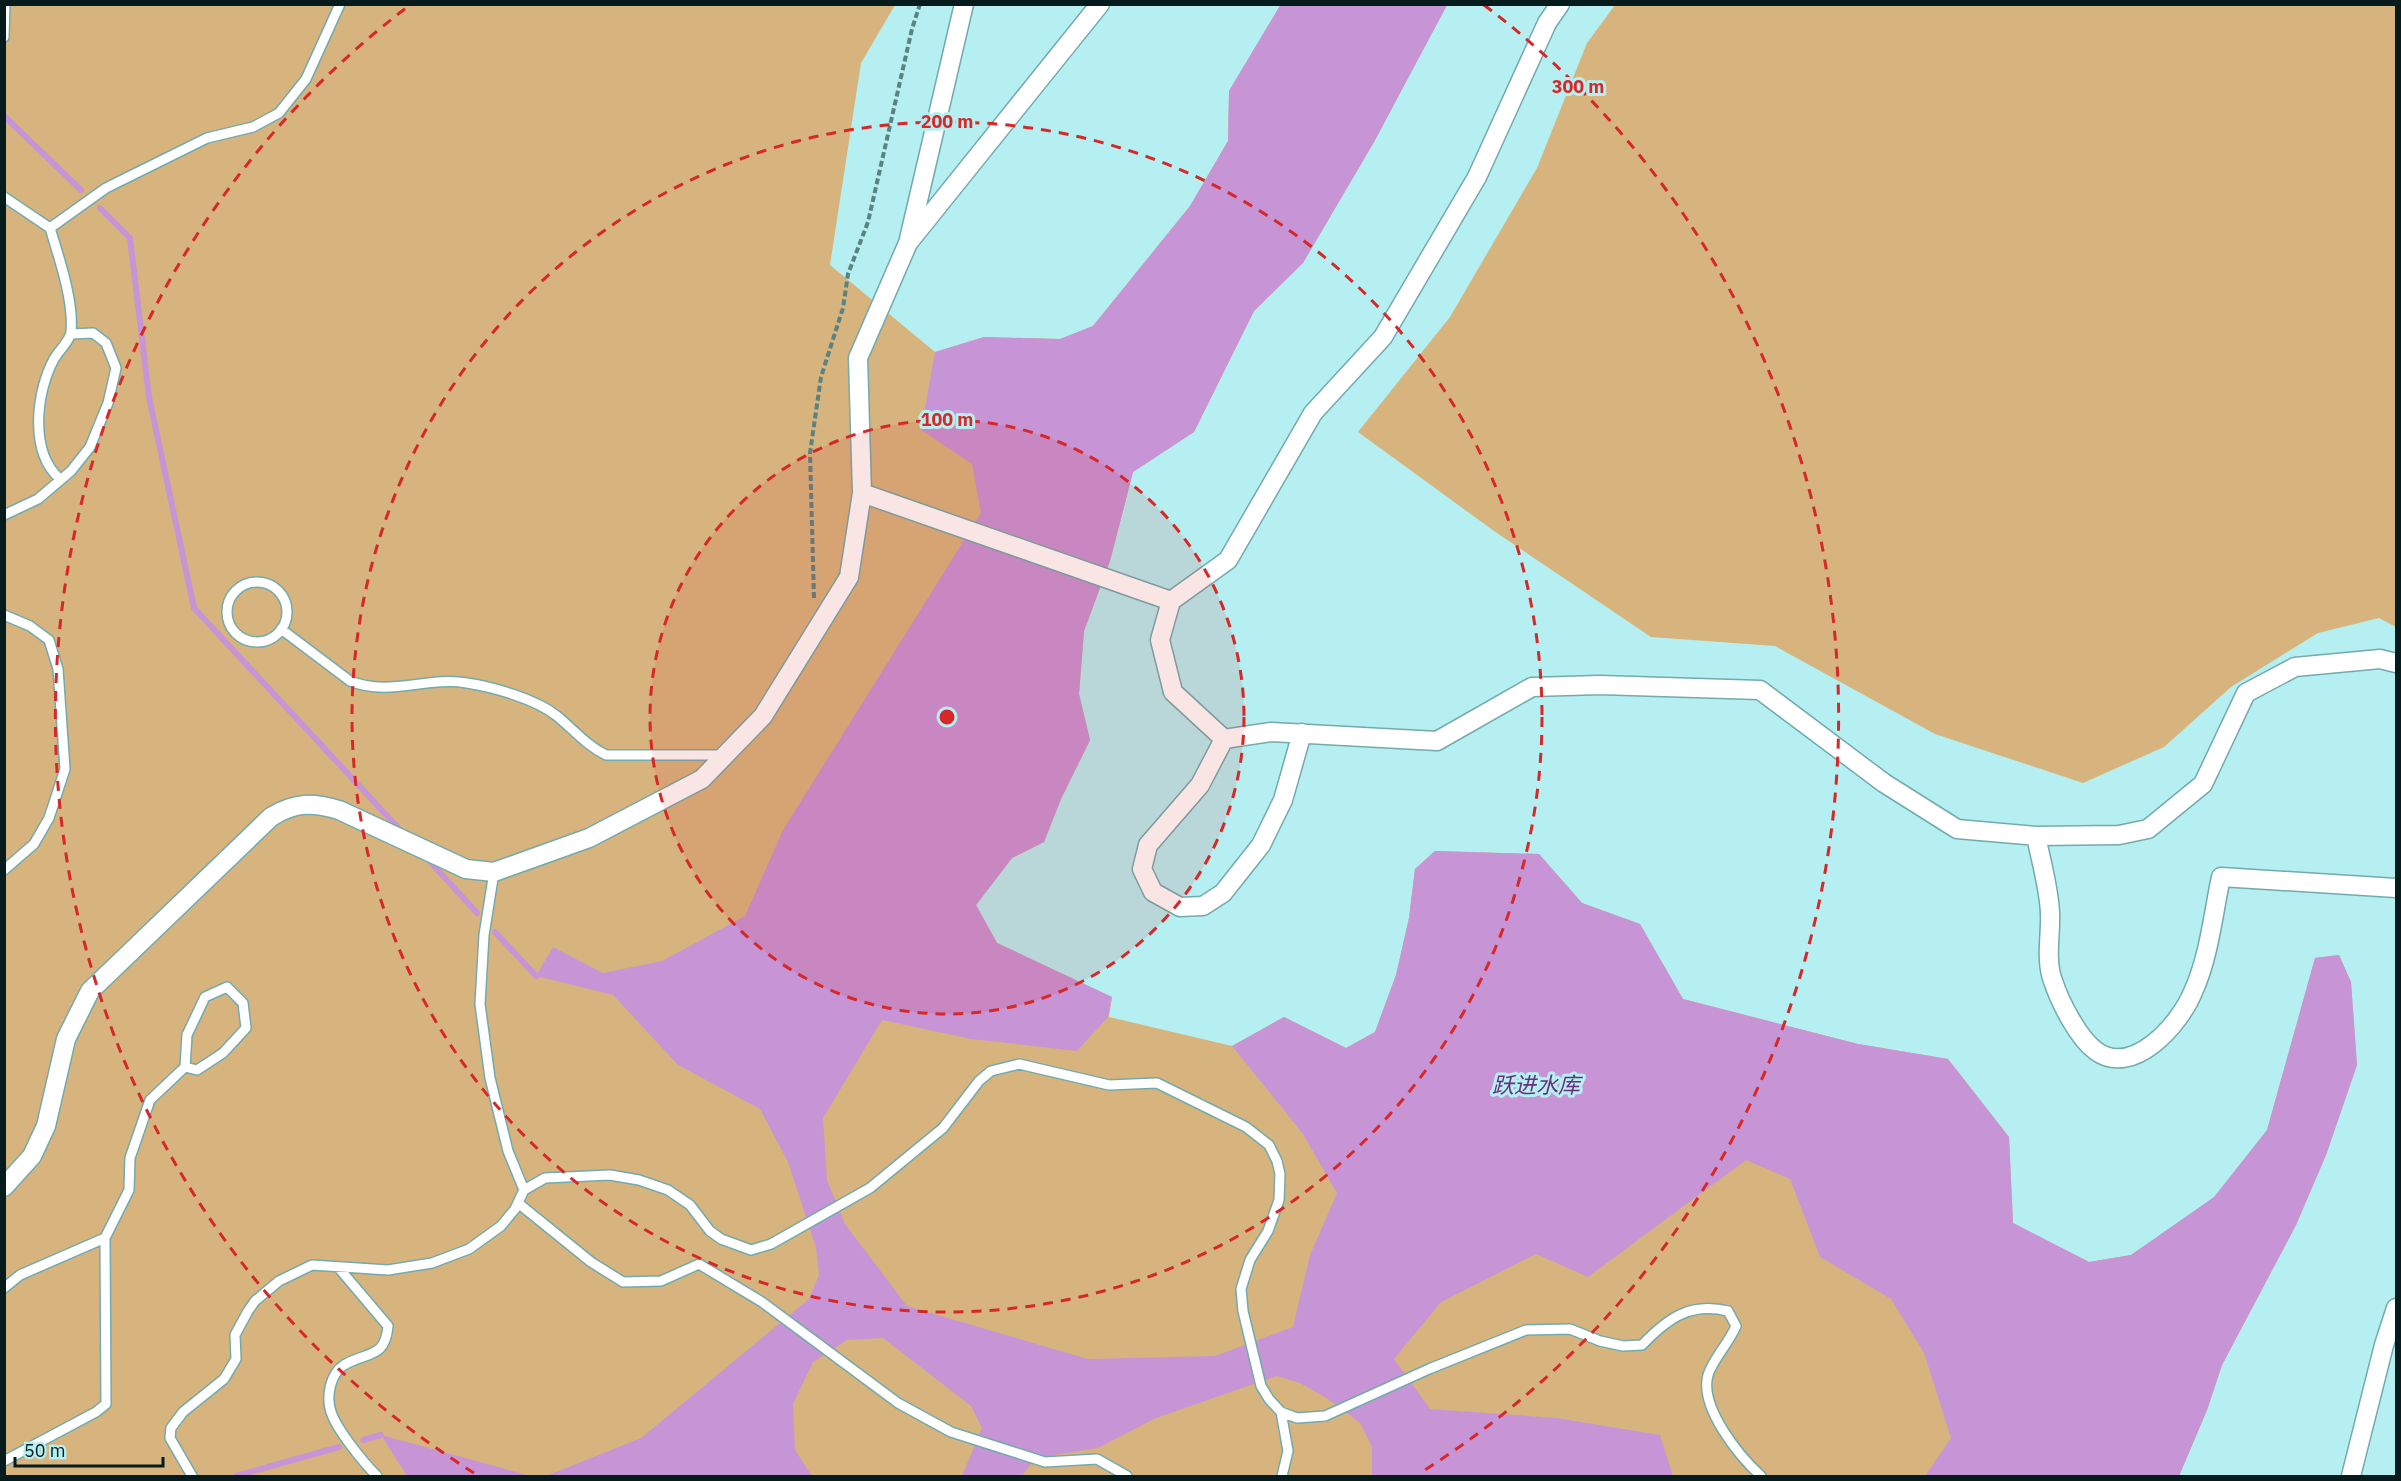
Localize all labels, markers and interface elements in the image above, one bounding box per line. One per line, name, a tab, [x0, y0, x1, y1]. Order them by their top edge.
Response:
text: 300 m	[1552, 75, 1604, 98]
text: 200 m	[921, 110, 973, 133]
text: 100 m	[921, 408, 973, 431]
centre of rings	[937, 707, 957, 727]
water label: 跃进水库	[1492, 1070, 1584, 1099]
scale bar	[15, 1430, 164, 1468]
text: 50 m	[24, 1439, 66, 1462]

